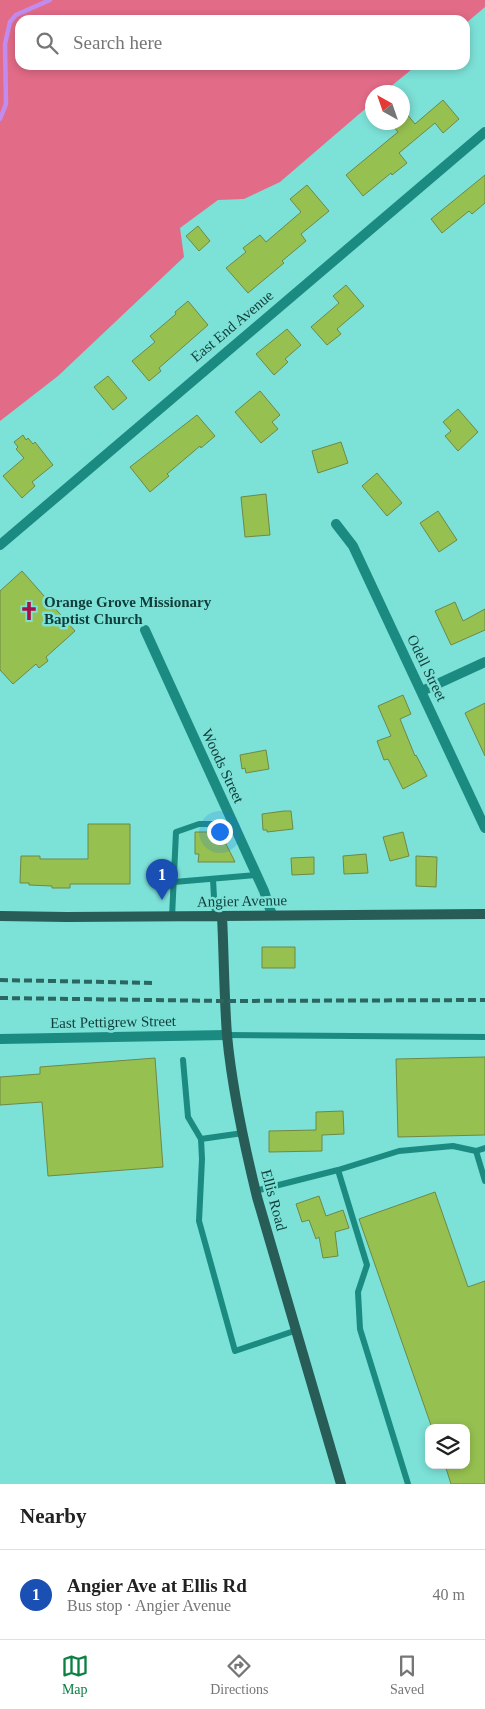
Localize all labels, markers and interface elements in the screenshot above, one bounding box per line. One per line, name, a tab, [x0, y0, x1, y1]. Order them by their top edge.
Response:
search box	[15, 15, 470, 70]
icon: search	[33, 29, 61, 57]
text: Search here	[73, 32, 162, 53]
north arrow	[365, 85, 410, 130]
street label: East End Avenue	[188, 287, 277, 365]
place label: Orange Grove Missionary Baptist Church	[44, 594, 212, 627]
church icon: Orange Grove Missionary Baptist Church	[18, 600, 40, 622]
street label: Odell Street	[404, 632, 450, 705]
street label: Woods Street	[199, 726, 248, 806]
your location	[207, 819, 233, 845]
pin: 1	[146, 859, 178, 900]
street label: Angier Avenue	[197, 892, 288, 910]
street label: East Pettigrew Street	[50, 1013, 177, 1031]
street label: Ellis Road	[258, 1168, 290, 1233]
map controls	[425, 1424, 470, 1469]
button: layers	[425, 1424, 470, 1469]
text: Nearby	[20, 1504, 87, 1528]
text: Angier Ave at Ellis Rd	[67, 1575, 247, 1596]
text: 1	[32, 1586, 40, 1603]
text: 40 m	[433, 1586, 465, 1603]
text: Bus stop · Angier Avenue	[67, 1597, 231, 1614]
tab: Map	[61, 1652, 89, 1698]
tab: Directions	[210, 1652, 269, 1698]
tab: Saved	[390, 1652, 424, 1698]

